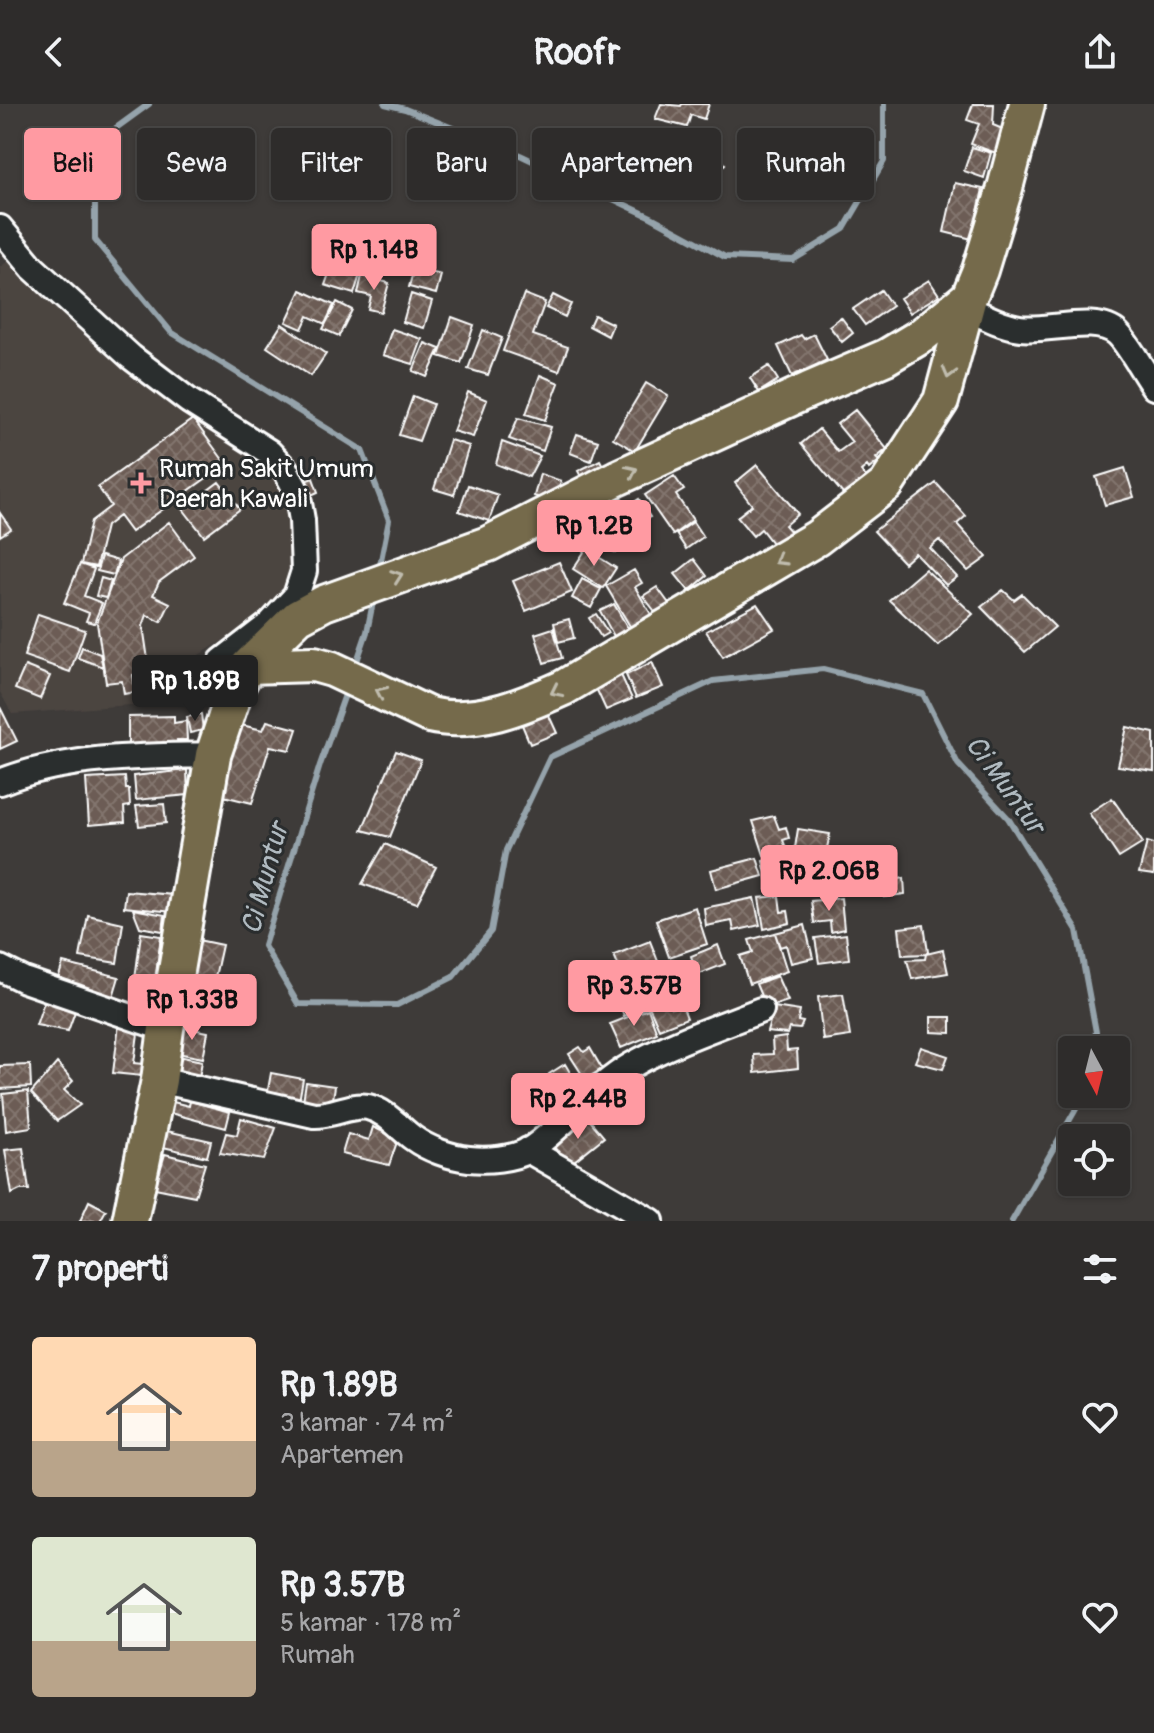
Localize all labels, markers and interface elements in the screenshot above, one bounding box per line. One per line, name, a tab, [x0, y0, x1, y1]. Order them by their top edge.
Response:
icon: back	[32, 30, 76, 74]
text: Roofr	[534, 30, 620, 75]
icon: share	[1078, 30, 1122, 74]
chip: Beli	[24, 128, 121, 200]
chip: Sewa	[137, 128, 255, 200]
chip: Filter	[271, 128, 391, 200]
chip: Baru	[407, 128, 516, 200]
chip: Apartemen	[532, 128, 721, 200]
chip: Rumah	[737, 128, 874, 200]
pin: Rp 1.14B	[291, 224, 457, 292]
text: Rp 1.14B	[330, 234, 418, 266]
one-way arrow	[942, 365, 958, 379]
place label: Rumah Sakit Umum Daerah Kawali	[159, 453, 374, 515]
one-way arrow	[624, 465, 639, 481]
marker: Rumah Sakit Umum Daerah Kawali	[130, 472, 152, 494]
pin: Rp 1.2B	[520, 500, 668, 568]
text: Rp 1.2B	[555, 510, 633, 542]
one-way arrow	[774, 550, 789, 566]
one-way arrow	[389, 570, 403, 586]
pin: Rp 1.89B	[112, 655, 278, 723]
text: Rp 1.89B	[150, 665, 240, 697]
one-way arrow	[549, 681, 564, 697]
one-way arrow	[374, 686, 389, 702]
water label: Ci Muntur	[957, 729, 1054, 844]
water label: Ci Muntur	[234, 816, 298, 938]
pin: Rp 2.06B	[746, 845, 912, 913]
text: Rp 2.06B	[779, 855, 879, 887]
pin: Rp 3.57B	[551, 960, 717, 1028]
text: Rp 3.57B	[586, 970, 682, 1002]
pin: Rp 1.33B	[109, 974, 275, 1042]
text: Rp 1.33B	[146, 984, 238, 1016]
north arrow	[1058, 1036, 1130, 1108]
map controls	[1058, 1036, 1130, 1196]
pin: Rp 2.44B	[495, 1073, 661, 1141]
text: Rp 2.44B	[529, 1083, 627, 1115]
button: locate	[1058, 1124, 1130, 1196]
icon: filters	[1078, 1247, 1122, 1291]
text: 7 properti	[32, 1248, 168, 1291]
text: Rp 1.89B	[280, 1364, 398, 1407]
icon: home	[96, 1369, 192, 1465]
icon: heart	[1078, 1395, 1122, 1439]
text: 3 kamar · 74 m²	[280, 1407, 454, 1439]
text: Apartemen	[280, 1439, 404, 1471]
text: Rp 3.57B	[280, 1564, 405, 1607]
icon: home	[96, 1569, 192, 1665]
icon: heart	[1078, 1595, 1122, 1639]
text: 5 kamar · 178 m²	[280, 1607, 461, 1639]
text: Rumah	[280, 1639, 355, 1671]

